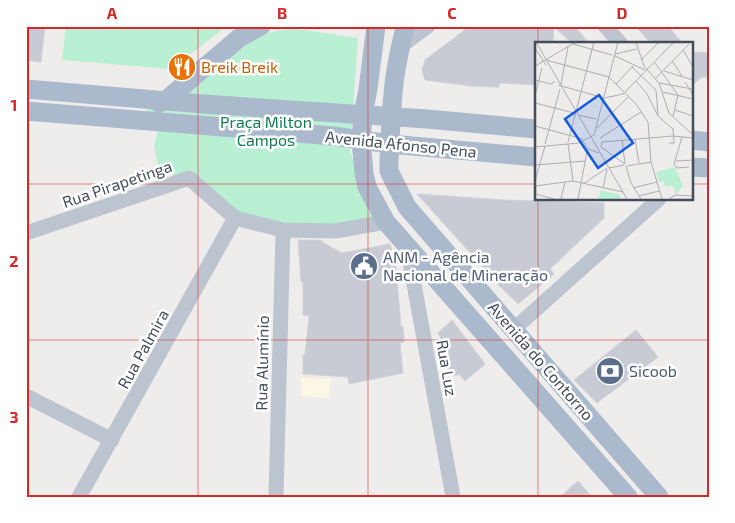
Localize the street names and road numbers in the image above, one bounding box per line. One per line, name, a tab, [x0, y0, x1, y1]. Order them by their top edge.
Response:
street label: Avenida Afonso Pena	[324, 126, 478, 161]
street label: Rua Pirapetinga	[59, 156, 174, 211]
street label: Avenida do Contorno	[485, 298, 598, 424]
street label: Rua Palmira	[113, 306, 172, 392]
street label: Rua Alumínio	[251, 315, 272, 411]
street label: Rua Luz	[433, 338, 462, 398]

